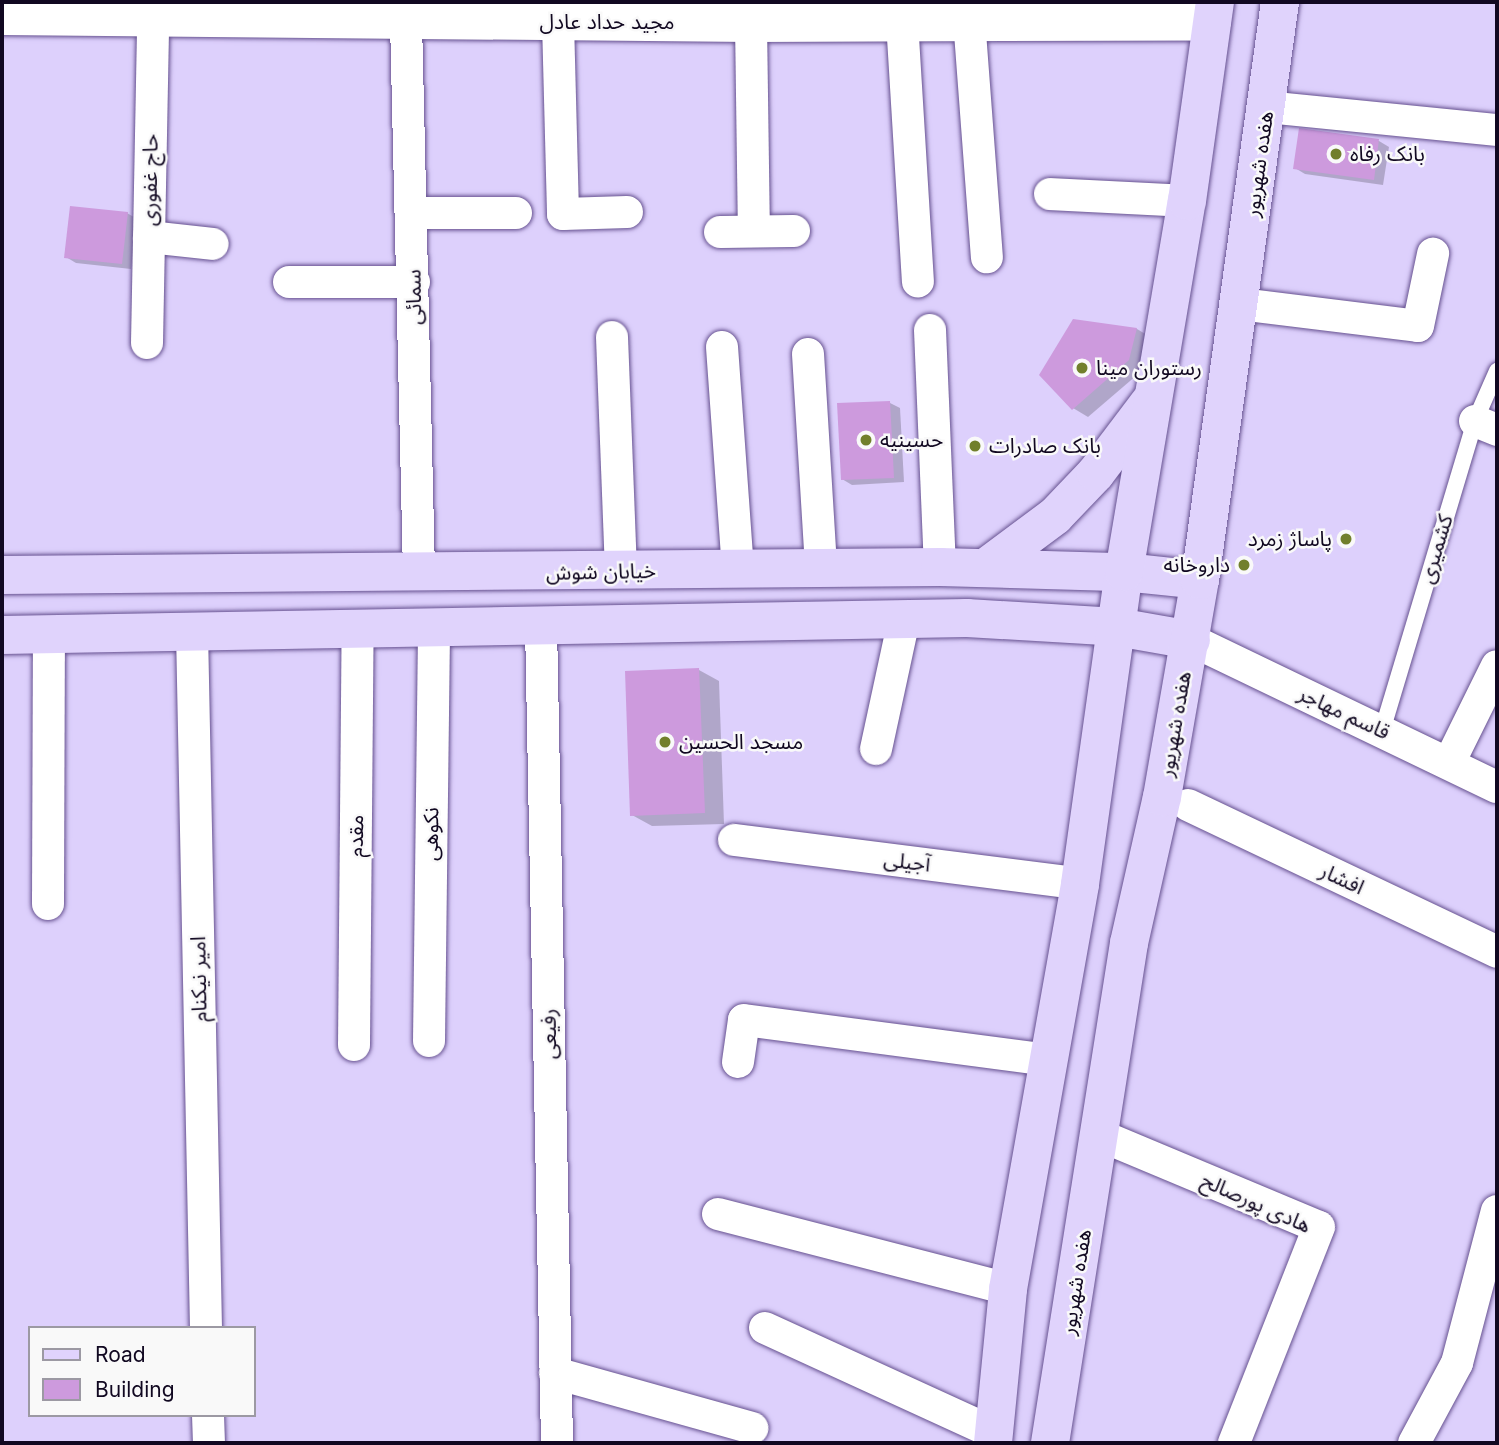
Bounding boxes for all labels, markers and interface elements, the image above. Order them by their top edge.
street label: مجید حداد عادل [539,9,675,35]
street label: هفده شهریور [1239,109,1279,219]
street label: حاج غفوری [137,134,163,226]
place label: بانک رفاه [1350,141,1425,167]
marker: بانک رفاه [1328,146,1344,162]
street label: سمائی [401,269,427,325]
place label: رستوران مینا [1096,355,1202,381]
marker: رستوران مینا [1074,360,1090,376]
place label: حسینیه [880,427,943,453]
marker: حسینیه [858,432,874,448]
place label: بانک صادرات [989,433,1101,459]
marker: بانک صادرات [967,438,983,454]
street label: کشمیری [1414,511,1458,587]
place label: پاساژ زمرد [1248,526,1332,552]
marker: پاساژ زمرد [1338,531,1354,547]
place label: داروخانه [1164,552,1230,578]
marker: داروخانه [1236,557,1252,573]
street label: خیابان شوش [546,558,656,586]
street label: هفده شهریور [1153,669,1197,779]
street label: قاسم مهاجر [1294,681,1394,745]
place label: مسجد الحسین [679,729,803,755]
marker: مسجد الحسین [657,734,673,750]
street label: نکوهی [418,807,444,861]
street label: مقدم [343,814,369,858]
street label: آجیلی [882,847,932,877]
street label: افشار [1316,858,1368,900]
street label: امیر نیکنام [186,936,212,1022]
street label: رفیعی [536,1008,562,1060]
street label: هادی پورصالح [1197,1168,1315,1238]
street label: هفده شهریور [1055,1227,1097,1337]
legend [28,1326,256,1417]
text: Road [95,1342,146,1367]
text: Building [95,1377,175,1402]

